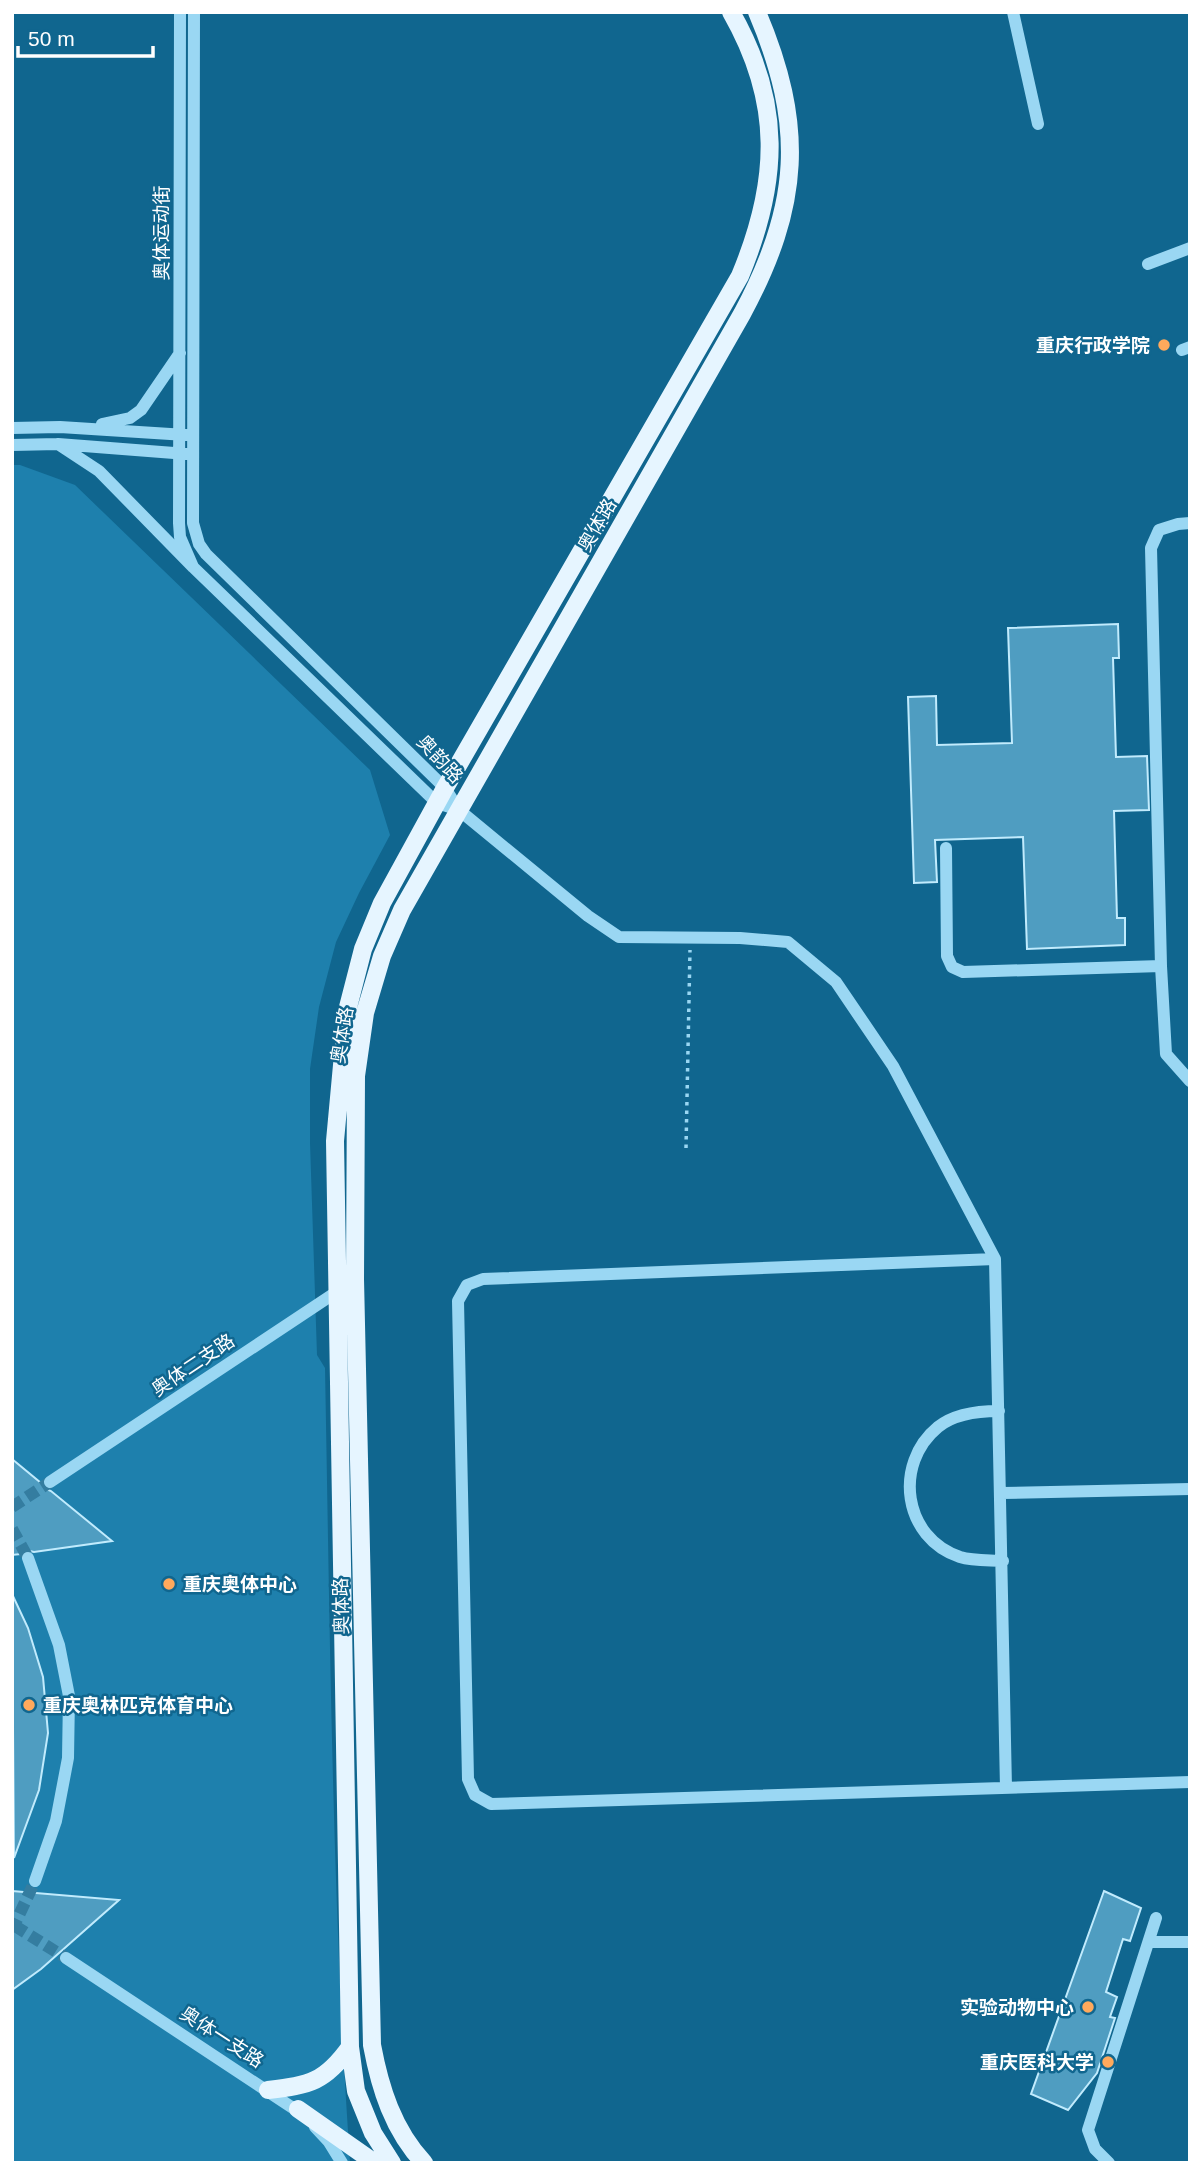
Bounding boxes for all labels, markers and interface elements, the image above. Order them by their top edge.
scale bar [18,14,152,58]
text: 50 m [28,27,75,50]
street label: 奥体运动街 [151,185,172,281]
place label: 重庆行政学院 [1036,335,1150,356]
marker: 重庆行政学院 [1156,337,1172,353]
street label: 奥体路 [574,495,620,555]
street label: 奥韵路 [413,731,467,787]
street label: 奥体路 [327,1005,357,1065]
street label: 奥体二支路 [148,1330,238,1400]
place label: 重庆奥体中心 [183,1574,297,1595]
marker: 重庆奥体中心 [161,1576,177,1592]
street label: 奥体路 [330,1577,352,1635]
place label: 重庆奥林匹克体育中心 [43,1695,233,1716]
marker: 重庆奥林匹克体育中心 [21,1697,37,1713]
place label: 实验动物中心 [960,1997,1074,2018]
marker: 实验动物中心 [1080,1999,1096,2015]
street label: 奥体一支路 [176,2002,268,2072]
place label: 重庆医科大学 [980,2052,1094,2073]
marker: 重庆医科大学 [1100,2054,1116,2070]

